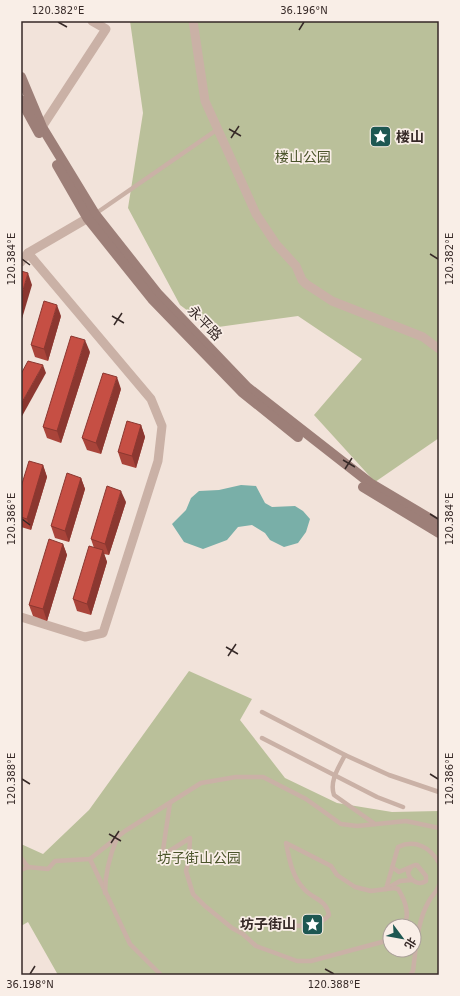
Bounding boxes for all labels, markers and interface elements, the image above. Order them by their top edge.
text: 120.382°E [32,5,84,16]
text: 36.196°N [280,5,328,16]
place icon: 楼山 [367,124,393,150]
place label: 楼山 [396,129,424,145]
park label: 楼山公园 [275,149,331,165]
text: 120.384°E [6,233,17,285]
text: 120.382°E [444,233,455,285]
street label: 永平路 [185,302,225,344]
text: 120.386°E [6,493,17,545]
text: 120.384°E [444,493,455,545]
text: 120.388°E [6,753,17,805]
text: 120.386°E [444,753,455,805]
park label: 坊子街山公园 [157,850,241,866]
place icon: 坊子街山 [299,911,325,937]
place label: 坊子街山 [240,916,296,932]
north arrow [382,918,422,958]
text: 北 [402,935,418,951]
text: 36.198°N [6,979,54,990]
text: 120.388°E [308,979,360,990]

